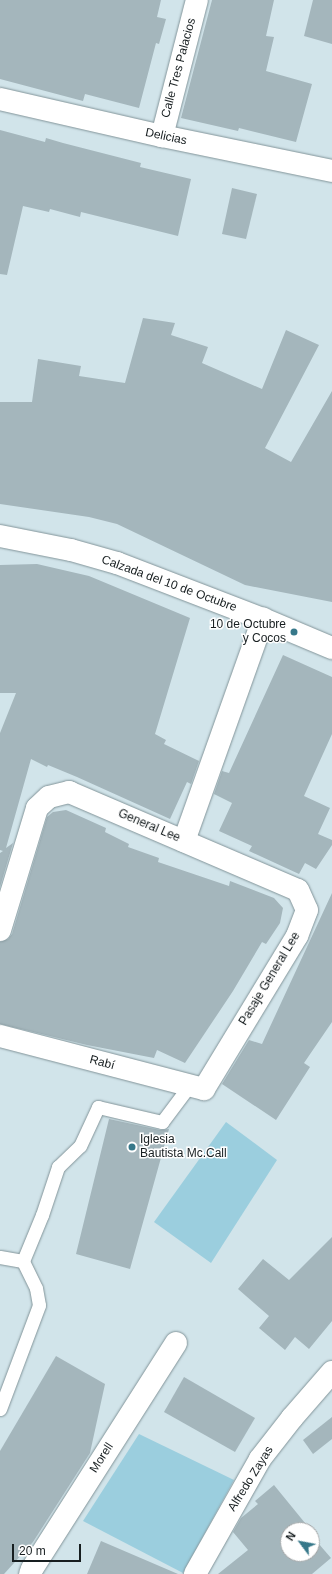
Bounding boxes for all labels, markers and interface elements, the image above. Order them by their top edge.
street label: Calle Tres Palacios [159,16,199,120]
street label: Delicias [144,126,188,148]
street label: Calzada del 10 de Octubre [99,553,239,615]
place label: 10 de Octubre y Cocos [210,618,286,646]
marker: 10 de Octubre y Cocos [289,627,299,637]
street label: General Lee [116,806,182,846]
street label: Pasaje General Lee [237,930,303,1028]
street label: Rabí [88,1053,116,1073]
place label: Iglesia Bautista Mc.Call [140,1133,227,1161]
marker: Iglesia Bautista Mc.Call [127,1142,137,1152]
street label: Morell [87,1440,117,1476]
street label: Alfredo Zayas [225,1444,277,1514]
north arrow [280,1522,320,1562]
text: N [283,1530,298,1543]
scale bar [14,1536,83,1562]
text: 20 m [19,1544,46,1558]

